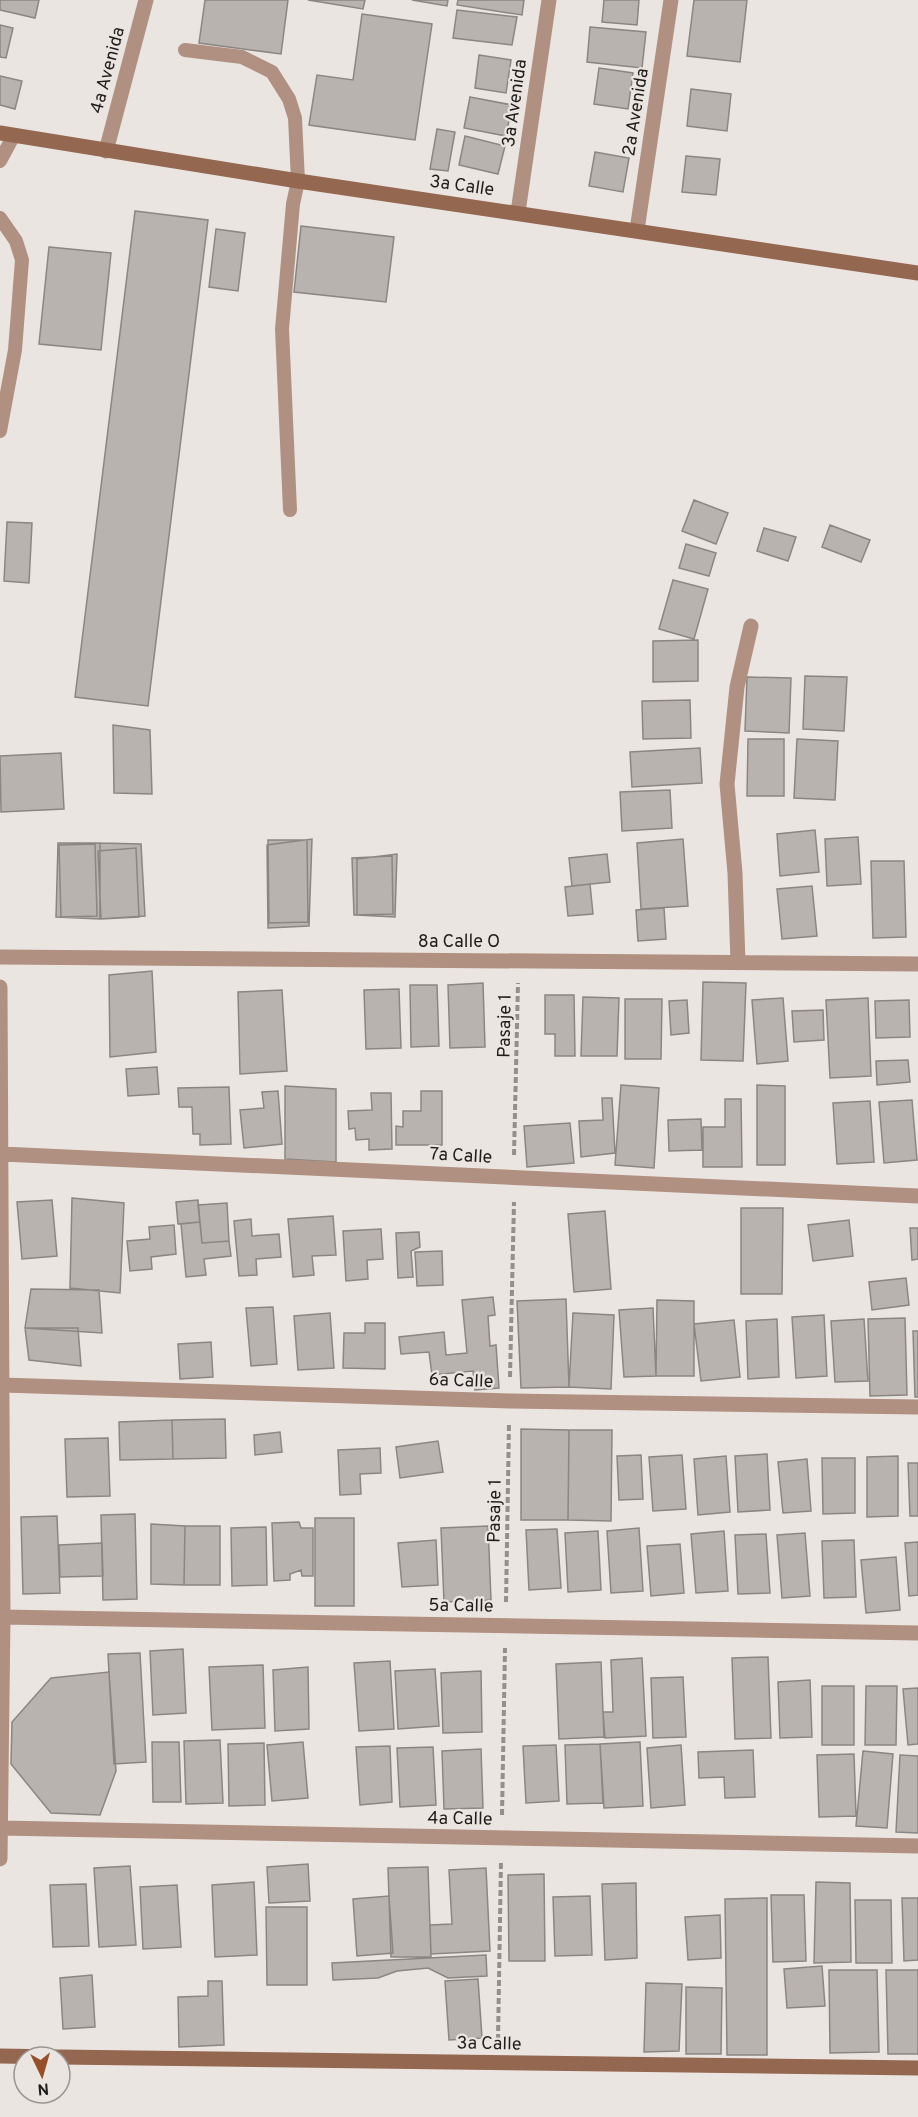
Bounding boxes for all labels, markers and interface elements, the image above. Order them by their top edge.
street label: 4a Avenida [86,25,131,116]
street label: 3a Avenida [498,58,533,149]
street label: 2a Avenida [618,67,655,158]
street label: 3a Calle [428,171,496,202]
street label: 8a Calle O [418,931,500,954]
street label: Pasaje 1 [493,994,518,1058]
street label: 7a Calle [429,1143,493,1170]
street label: 6a Calle [428,1369,494,1394]
street label: Pasaje 1 [483,1479,508,1543]
street label: 5a Calle [428,1594,494,1619]
street label: 4a Calle [427,1807,493,1832]
street label: 3a Calle [456,2032,522,2057]
north arrow [12,2045,72,2105]
text: N [37,2077,50,2098]

